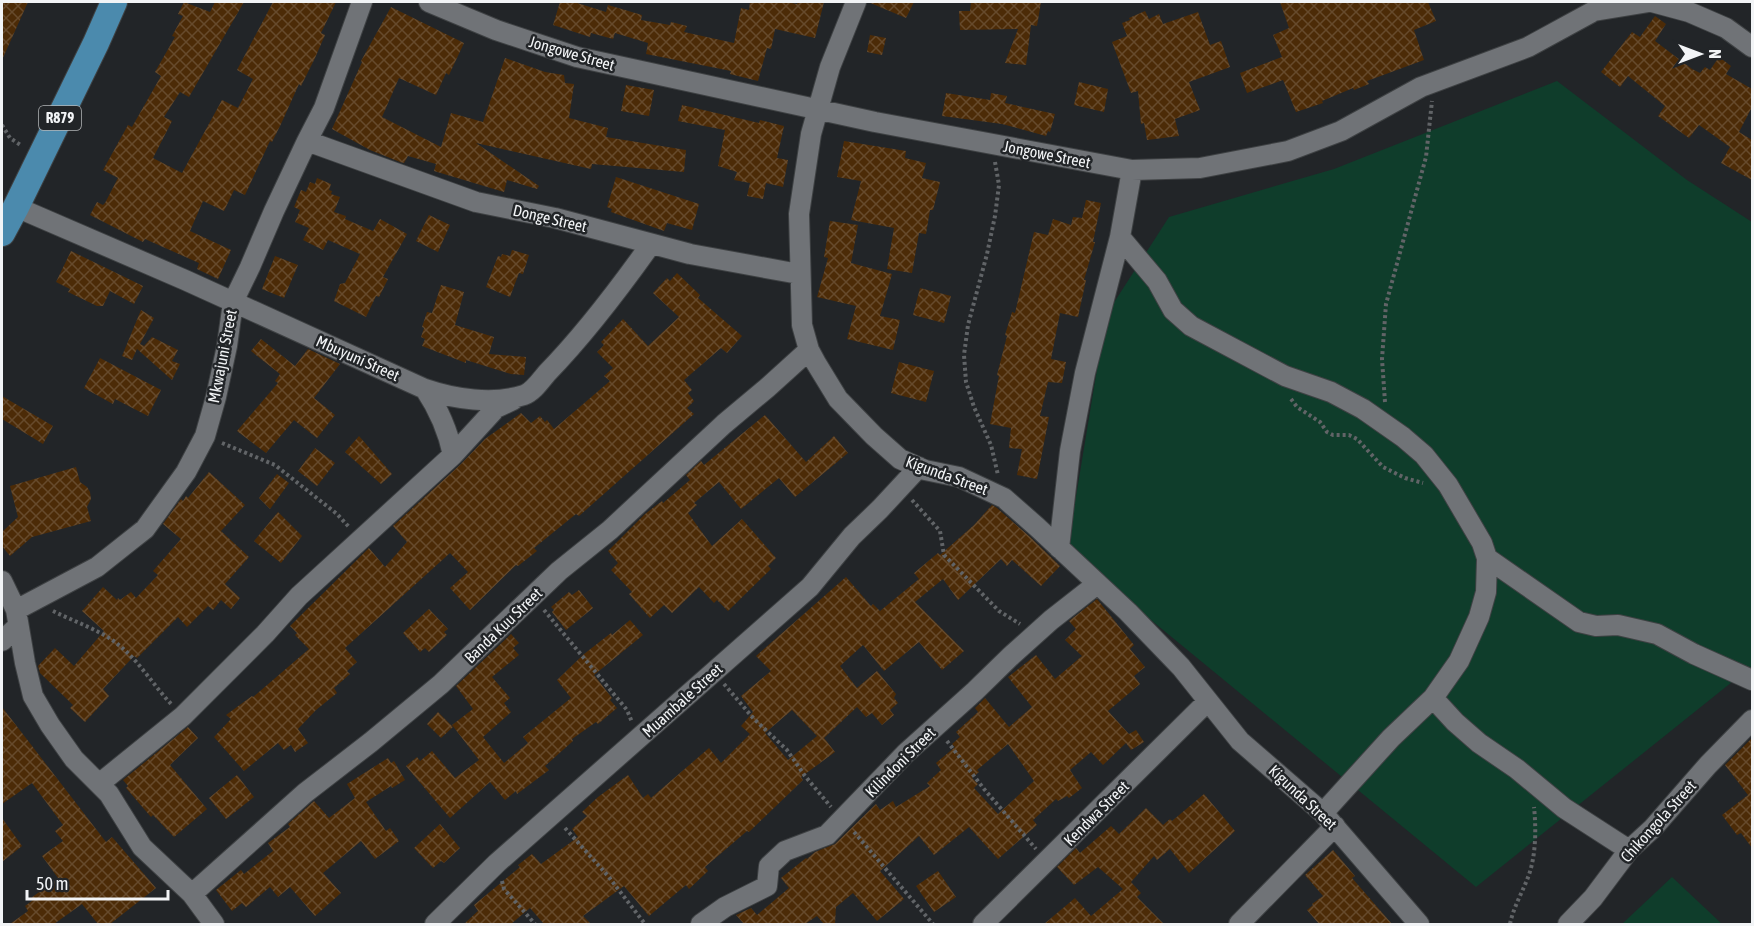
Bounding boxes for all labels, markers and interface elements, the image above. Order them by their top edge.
north arrow [1670,24,1730,84]
street label: Jongowe Street [527,32,617,75]
text: N [1706,49,1724,59]
road number: R879 [39,106,81,130]
street label: Jongowe Street [1002,137,1092,172]
street label: Donge Street [511,201,589,236]
street label: Mkwajuni Street [204,307,241,404]
street label: Mbuyuni Street [313,332,403,385]
street label: Kigunda Street [903,452,991,499]
street label: Banda Kuu Street [461,583,546,666]
street label: Muambale Street [638,659,726,741]
street label: Kilindoni Street [861,723,939,801]
street label: Kigunda Street [1265,761,1341,834]
street label: Chikongola Street [1617,776,1700,866]
street label: Kendwa Street [1060,777,1132,849]
scale bar [27,863,168,901]
text: 50 m [36,873,68,894]

